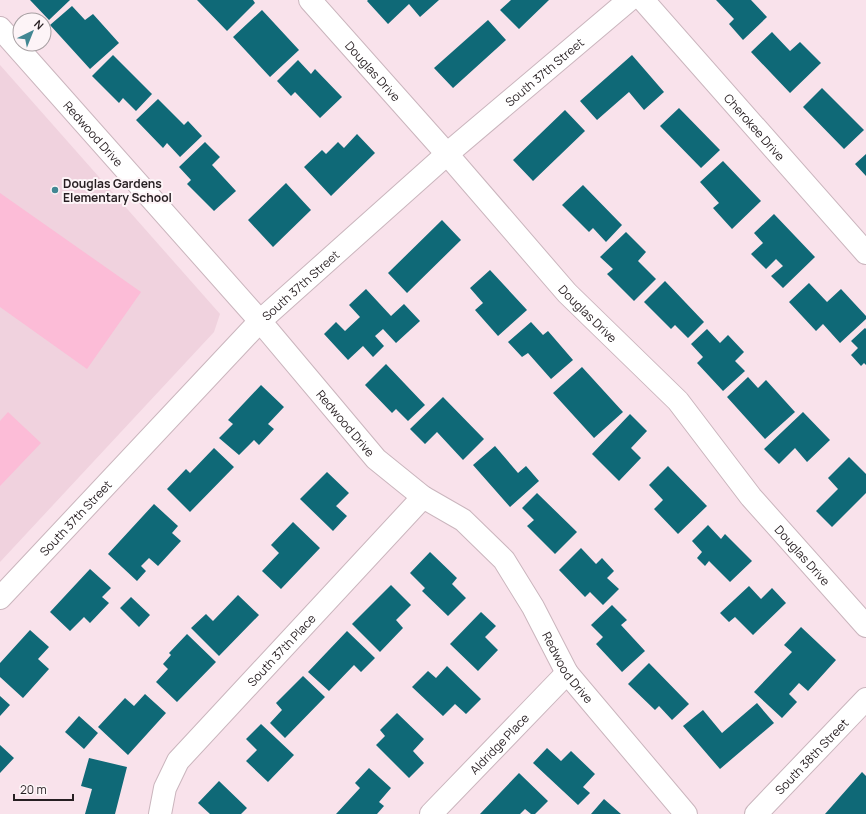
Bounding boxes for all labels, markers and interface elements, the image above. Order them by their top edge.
north arrow [12,12,52,52]
text: N [31,16,47,33]
street label: South 37th Street [501,33,587,110]
street label: Douglas Drive [342,37,405,105]
street label: Cherokee Drive [720,89,789,164]
street label: Redwood Drive [60,97,127,170]
place label: Douglas Gardens Elementary School [63,175,172,206]
marker: Douglas Gardens Elementary School [50,185,60,195]
street label: South 37th Street [258,246,343,324]
street label: Douglas Drive [555,281,621,346]
street label: Redwood Drive [313,386,379,460]
street label: South 37th Street [35,476,115,559]
street label: Douglas Drive [771,521,834,589]
street label: South 37th Place [243,610,319,690]
street label: Redwood Drive [539,629,597,707]
street label: Aldridge Place [466,709,532,778]
street label: South 38th Street [771,714,852,798]
scale bar [14,776,73,802]
text: 20 m [20,781,47,798]

